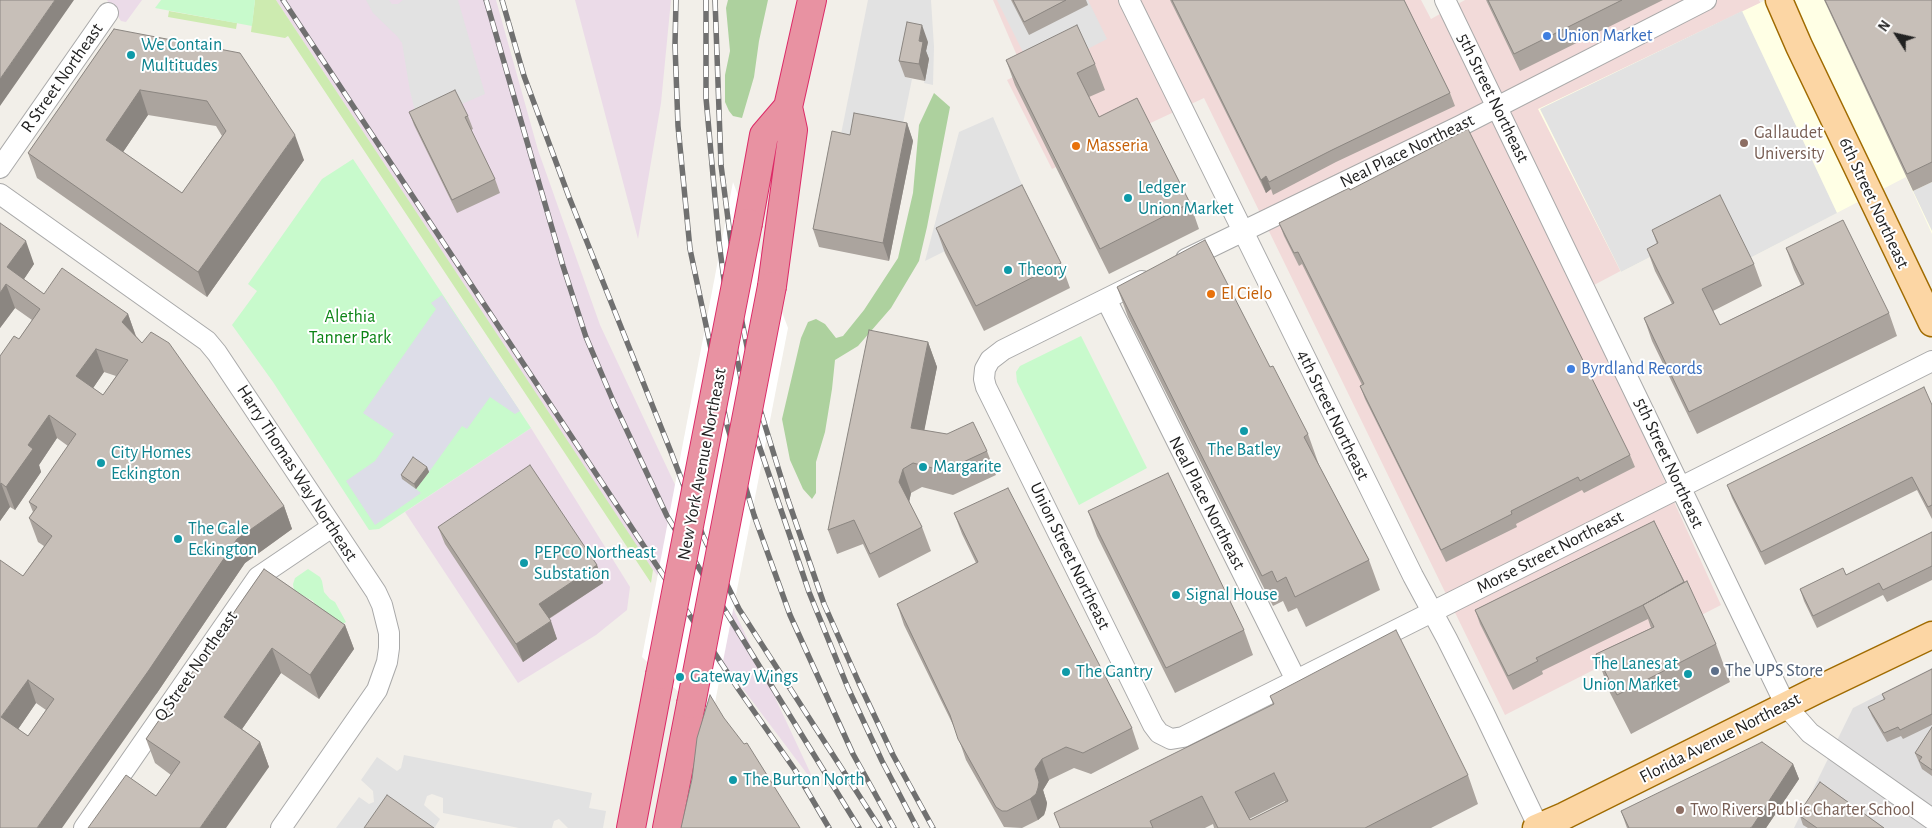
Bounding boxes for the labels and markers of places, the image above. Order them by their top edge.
place label: Union Market [1557,25,1652,47]
marker: Union Market [1541,30,1553,42]
place label: We Contain Multitudes [141,34,222,76]
marker: We Contain Multitudes [125,49,137,61]
place label: Gallaudet University [1754,122,1824,164]
place label: Masseria [1086,135,1148,157]
marker: Gallaudet University [1738,137,1750,149]
marker: Masseria [1070,140,1082,152]
place label: Ledger Union Market [1138,177,1233,220]
marker: Ledger Union Market [1122,192,1134,204]
place label: Theory [1018,259,1067,281]
marker: Theory [1002,264,1014,276]
place label: El Cielo [1221,283,1272,305]
marker: El Cielo [1205,288,1217,300]
place label: Byrdland Records [1581,358,1703,380]
marker: Byrdland Records [1565,363,1577,375]
marker: The Batley [1238,425,1250,437]
place label: The Batley [1207,439,1281,461]
place label: City Homes Eckington [111,442,191,484]
place label: Margarite [933,456,1002,478]
marker: City Homes Eckington [95,457,107,469]
marker: Margarite [917,461,929,473]
place label: The Gale Eckington [188,518,257,560]
marker: The Gale Eckington [172,533,184,545]
place label: PEPCO Northeast Substation [534,542,656,584]
marker: PEPCO Northeast Substation [518,557,530,569]
place label: Signal House [1186,584,1278,606]
marker: Signal House [1170,589,1182,601]
place label: The Lanes at Union Market [1583,653,1678,696]
place label: The UPS Store [1725,660,1823,682]
place label: The Gantry [1076,661,1153,683]
marker: The UPS Store [1709,665,1721,677]
place label: Gateway Wings [690,666,798,688]
marker: The Gantry [1060,666,1072,678]
marker: The Lanes at Union Market [1682,668,1694,680]
marker: Gateway Wings [674,671,686,683]
place label: The Burton North [743,769,865,791]
marker: The Burton North [727,774,739,786]
place label: Two Rivers Public Charter School [1690,799,1915,821]
marker: Two Rivers Public Charter School [1674,804,1686,816]

